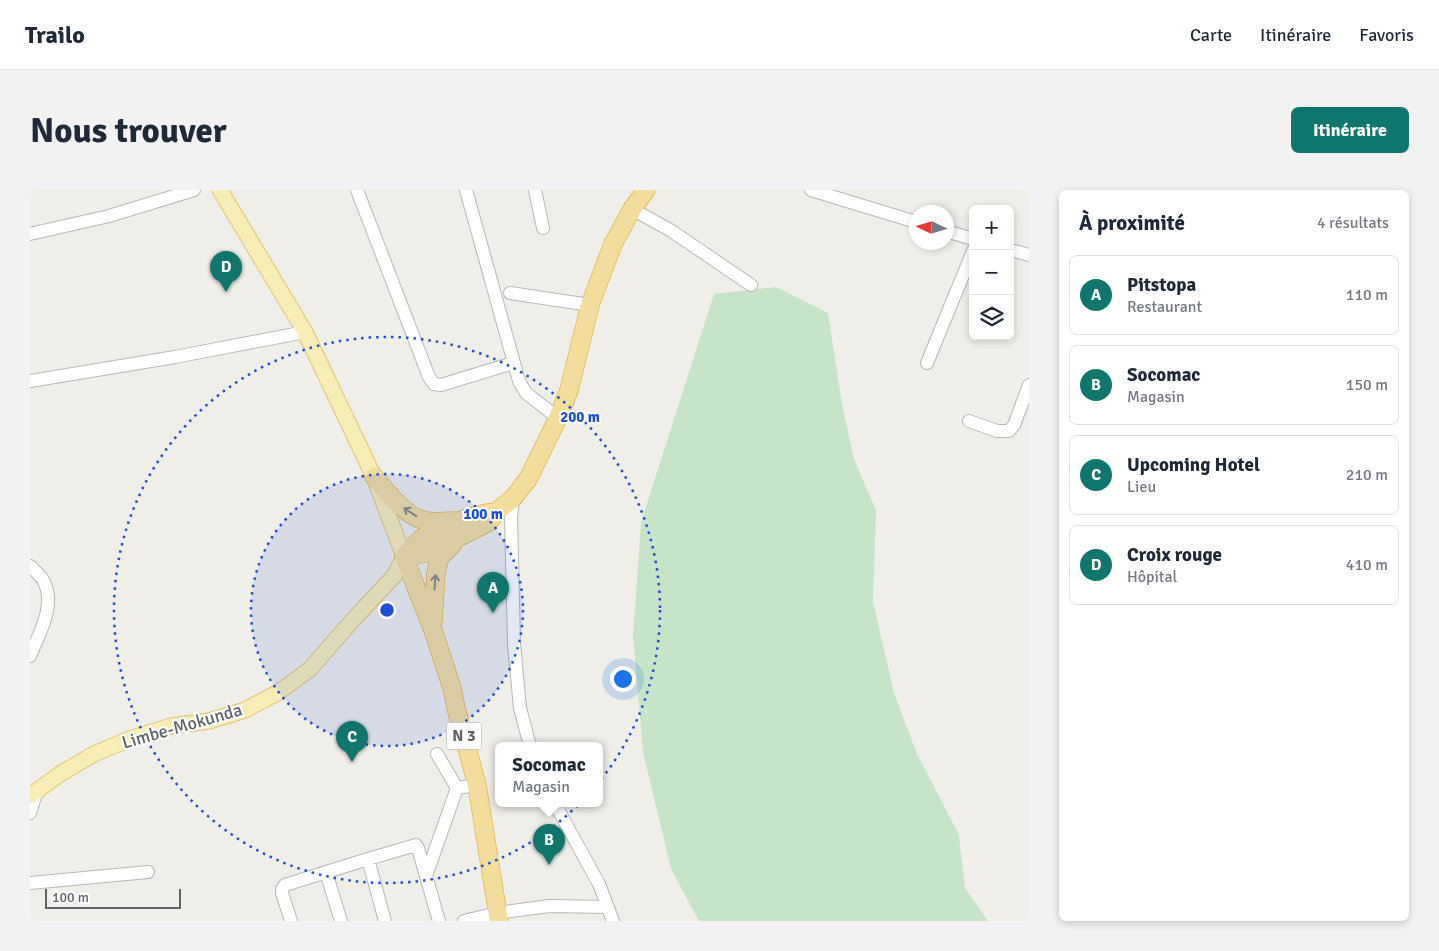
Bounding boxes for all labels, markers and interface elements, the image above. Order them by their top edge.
text: Trailo [25,20,85,50]
text: Carte [1190,24,1232,46]
text: Itinéraire [1260,24,1331,46]
text: Favoris [1359,24,1414,46]
button: Itinéraire [1291,107,1409,153]
text: Nous trouver [30,109,227,152]
north arrow [909,205,954,250]
map controls [969,205,1014,340]
button: + [969,205,1014,250]
text: À proximité [1079,210,1185,236]
text: 4 résultats [1317,213,1389,233]
button: − [969,250,1014,295]
pin: D [210,251,242,292]
text: Pitstopa [1127,273,1196,297]
text: A [1091,285,1101,305]
text: 110 m [1346,285,1388,305]
button: layers [969,295,1014,340]
text: Restaurant [1127,297,1202,317]
text: Socomac [1127,363,1200,387]
text: B [1091,375,1101,395]
text: 150 m [1346,375,1388,395]
text: Magasin [1127,387,1185,407]
text: 200 m [560,408,600,426]
text: Upcoming Hotel [1127,453,1260,477]
text: C [1091,465,1101,485]
text: 210 m [1346,465,1388,485]
text: Lieu [1127,477,1156,497]
text: 100 m [463,505,503,523]
one-way arrow [403,507,417,517]
text: Croix rouge [1127,543,1222,567]
text: D [1091,555,1101,575]
text: 410 m [1346,555,1388,575]
text: Hôpital [1127,567,1177,587]
pin: A [477,572,509,613]
one-way arrow [431,574,440,590]
centre of rings [378,601,396,619]
your location [610,666,636,692]
street label: Limbe-Mokunda [119,698,245,754]
pin: C [336,721,368,762]
road number: N 3 [446,722,482,750]
popup [495,742,603,807]
text: Socomac [512,753,586,777]
text: Magasin [512,777,570,797]
pin: B [533,824,565,865]
scale bar [45,886,181,909]
text: 100 m [52,889,89,906]

